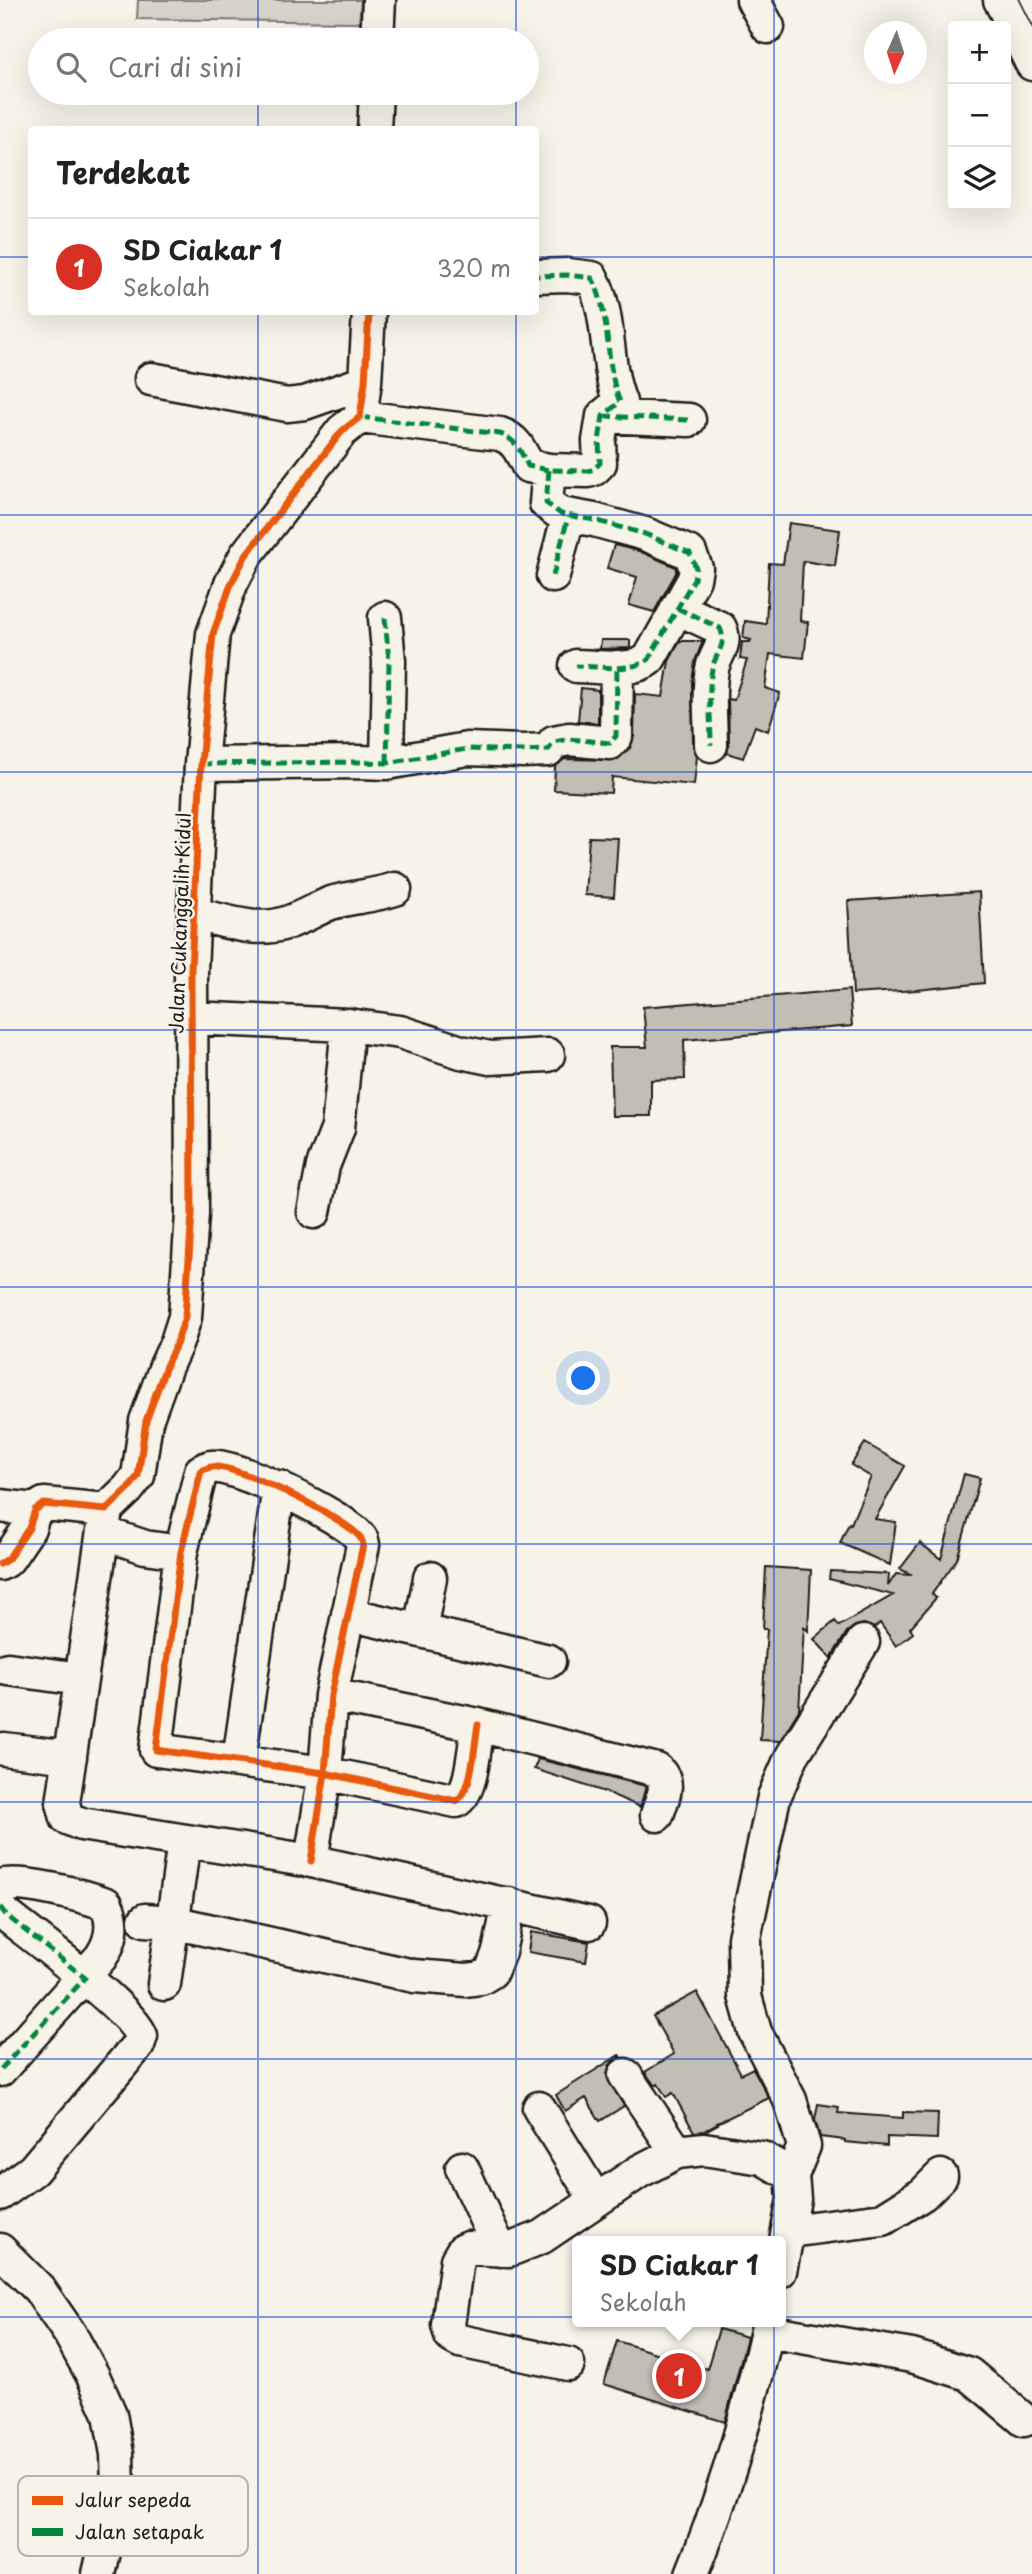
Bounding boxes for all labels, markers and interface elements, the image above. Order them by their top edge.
north arrow [864,21,927,84]
map controls [948,21,1011,210]
button: + [948,21,1011,84]
search box [28,28,539,105]
text: Cari di sini [108,47,242,86]
icon: search [52,48,90,86]
button: − [948,84,1011,147]
button: layers [948,147,1011,210]
text: Terdekat [56,149,191,194]
text: SD Ciakar 1 [123,230,282,269]
text: 1 [74,250,85,285]
text: 320 m [437,250,511,285]
text: Sekolah [123,269,210,304]
street label: Jalan Cukanggalih Kidul [161,812,197,1034]
your location [566,1361,600,1395]
popup [572,2236,786,2327]
text: SD Ciakar 1 [600,2245,759,2284]
text: Sekolah [600,2284,687,2319]
pin: 1 [656,2350,702,2402]
legend [18,2476,248,2556]
text: Jalur sepeda [75,2485,191,2513]
text: Jalan setapak [75,2517,205,2545]

